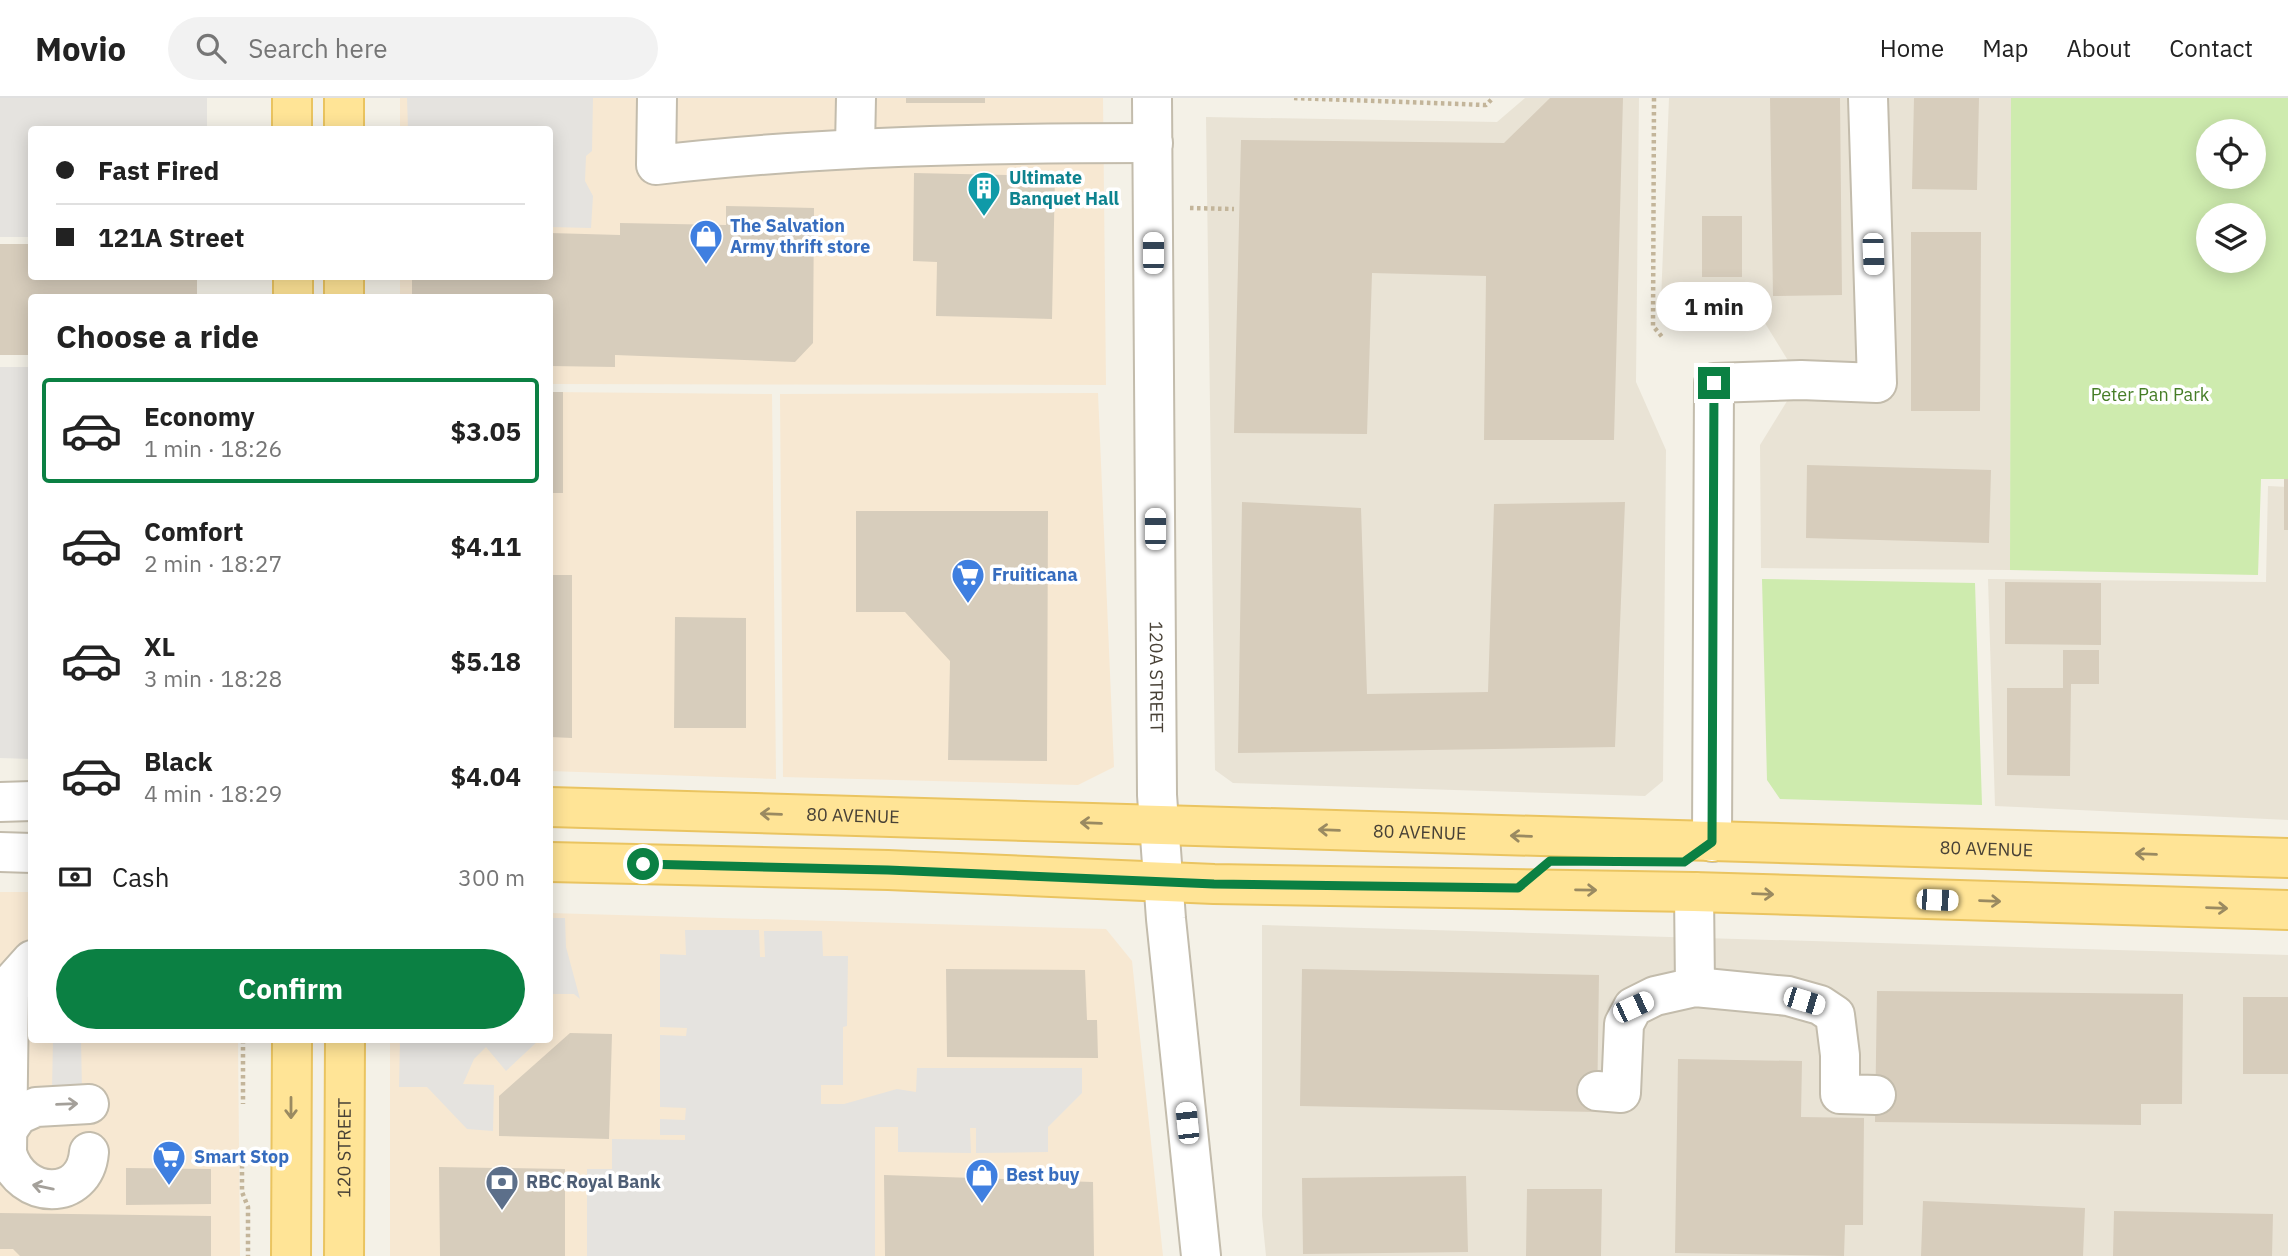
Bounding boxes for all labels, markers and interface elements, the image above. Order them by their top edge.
search box [168,17,658,80]
text: Movio [35,27,126,70]
icon: search [192,29,230,67]
text: Search here [248,31,388,65]
text: Home [1880,32,1944,64]
text: Map [1982,32,2028,64]
text: About [2066,32,2131,64]
text: Contact [2169,32,2253,64]
map controls [2196,119,2266,273]
button: locate [2196,119,2266,189]
text: Fast Fired [98,153,219,187]
place label: Ultimate Banquet Hall [1009,166,1119,210]
building icon: Ultimate Banquet Hall [965,169,1003,218]
button: layers [2196,203,2266,273]
place label: The Salvation Army thrift store [730,214,870,258]
shop icon: The Salvation Army thrift store [687,217,725,266]
text: 121A Street [98,220,244,254]
car [1143,232,1164,274]
car [1862,233,1885,275]
callout: 1 min [1656,282,1772,330]
text: 1 min [1684,291,1744,321]
text: Choose a ride [56,315,259,357]
route end [1698,367,1730,399]
park label: Peter Pan Park [2091,383,2210,406]
icon: car [60,399,123,462]
text: Economy [144,399,255,433]
text: $3.05 [451,414,521,448]
text: 1 min · 18:26 [144,433,282,463]
car [1145,508,1166,550]
icon: car [60,514,123,577]
text: Comfort [144,514,243,548]
text: $4.11 [451,529,521,563]
text: 2 min · 18:27 [144,548,282,578]
supermarket icon: Fruiticana [949,556,987,605]
place label: Fruiticana [992,563,1078,586]
street label: 120A STREET [1145,621,1169,733]
icon: car [60,629,123,692]
text: XL [144,629,175,663]
text: $5.18 [451,644,521,678]
text: 3 min · 18:28 [144,663,282,693]
icon: car [60,744,123,807]
text: Black [144,744,212,778]
text: $4.04 [451,759,521,793]
text: 4 min · 18:29 [144,778,282,808]
street label: 80 AVENUE [806,803,900,828]
one-way arrow [759,807,782,820]
one-way arrow [1080,816,1103,829]
street label: 80 AVENUE [1373,819,1467,845]
one-way arrow [1317,824,1340,837]
one-way arrow [1510,830,1533,843]
street label: 80 AVENUE [1939,836,2034,862]
route start [627,848,659,880]
one-way arrow [2135,848,2158,861]
icon: cash [56,858,94,896]
text: Cash [112,860,169,894]
text: 300 m [458,862,525,892]
one-way arrow [1574,883,1597,897]
one-way arrow [1751,888,1774,901]
car [1916,889,1959,911]
one-way arrow [1978,895,2001,908]
one-way arrow [2206,901,2229,915]
button: Confirm [56,949,525,1029]
car [1781,985,1828,1017]
car [1610,989,1657,1025]
one-way arrow [284,1096,298,1119]
one-way arrow [55,1098,78,1111]
street label: 120 STREET [332,1098,356,1198]
car [1175,1101,1200,1145]
supermarket icon: Smart Stop [150,1138,188,1187]
place label: Smart Stop [194,1145,289,1168]
shop icon: Best buy [963,1156,1001,1205]
bank icon: RBC Royal Bank [483,1163,521,1212]
place label: Best buy [1006,1163,1080,1186]
place label: RBC Royal Bank [526,1170,661,1193]
one-way arrow [32,1180,54,1193]

